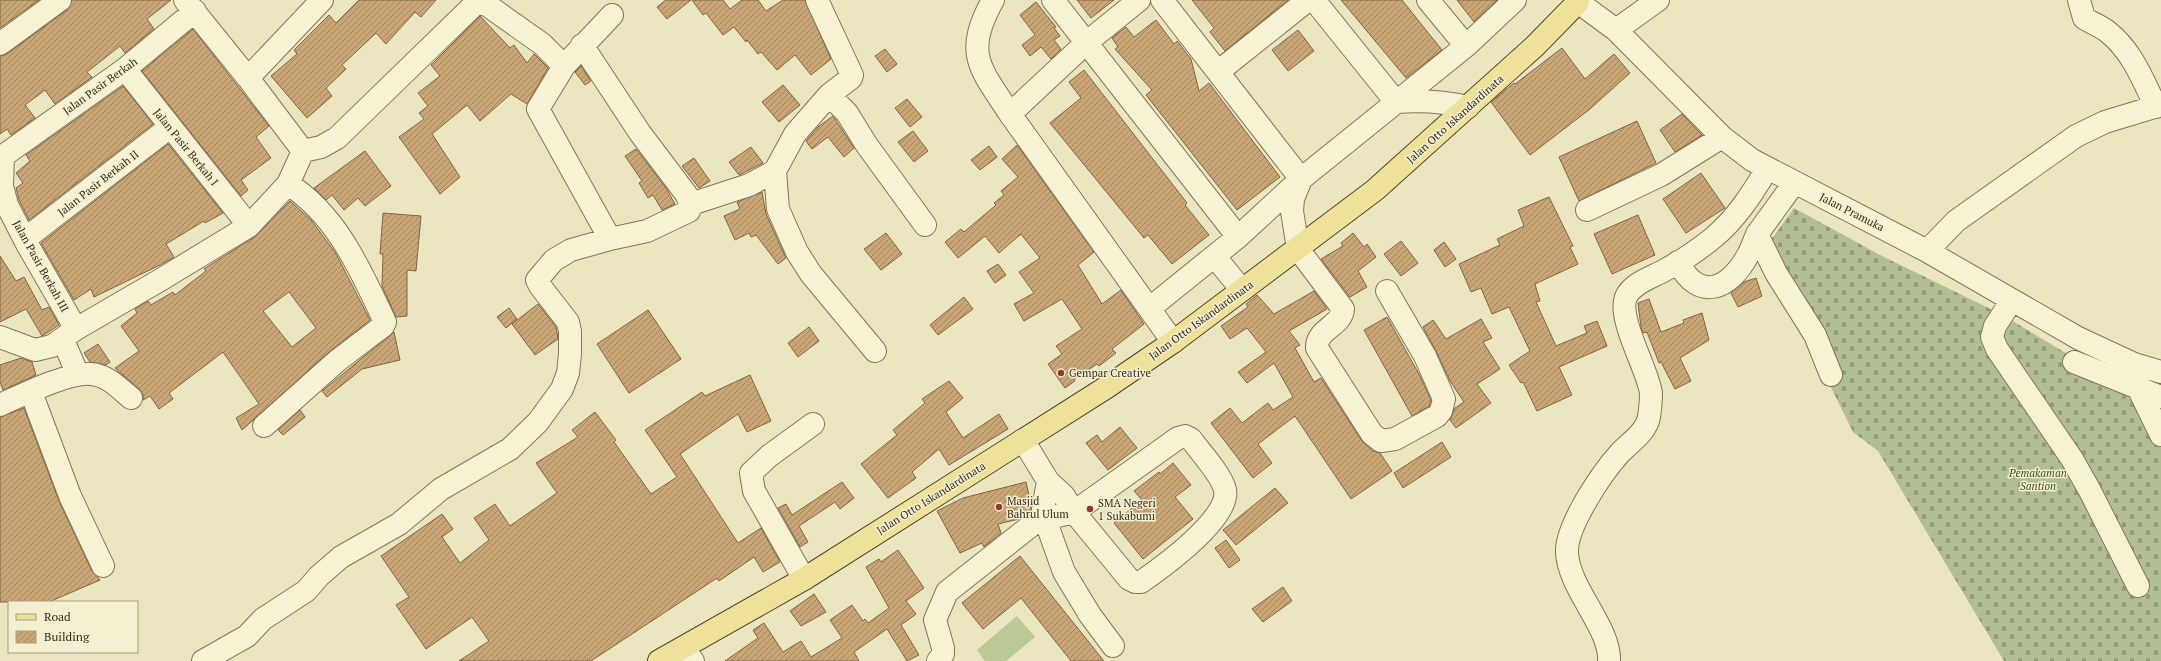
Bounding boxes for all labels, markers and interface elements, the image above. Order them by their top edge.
street label: Jalan Pasir Berkah [60,54,140,118]
street label: Jalan Otto Iskandardinata [1404,71,1507,166]
street label: Jalan Pasir Berkah I [151,106,221,188]
street label: Jalan Pasir Berkah II [55,147,141,219]
street label: Jalan Pramuka [1817,190,1887,234]
street label: Jalan Pasir Berkah III [10,218,72,315]
street label: Jalan Otto Iskandardinata [1146,277,1256,363]
place label: Gempar Creative [1069,366,1151,380]
marker: Gempar Creative [1056,368,1066,378]
street label: Jalan Otto Iskandardinata [874,458,988,537]
park label: Pemakaman Santion [2008,466,2067,493]
place label: Masjid Bahrul Ulum [1007,494,1069,521]
place label: SMA Negeri 1 Sukabumi [1098,496,1156,523]
marker: Masjid Bahrul Ulum [994,502,1004,512]
marker: SMA Negeri 1 Sukabumi [1085,504,1095,514]
legend [8,601,138,653]
text: Road [44,609,71,624]
text: Building [44,629,90,644]

